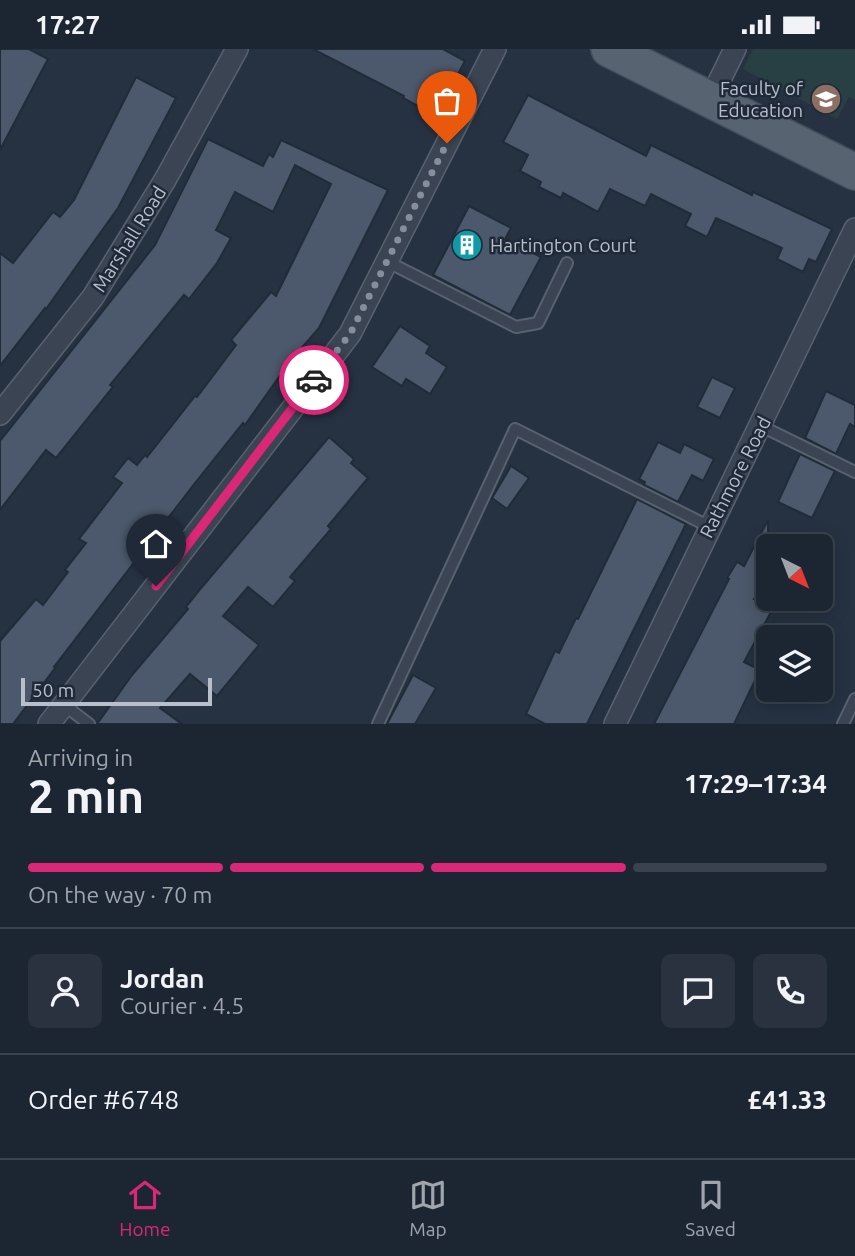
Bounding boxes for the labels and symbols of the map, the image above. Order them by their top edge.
pin [417,71,477,143]
place label: Faculty of Education [718,77,804,121]
school or university icon: Faculty of Education [809,82,843,116]
street label: Marshall Road [88,182,170,296]
building icon: Hartington Court [450,228,484,262]
place label: Hartington Court [490,234,637,256]
courier [279,345,349,415]
street label: Rathmore Road [695,413,775,541]
pin [126,514,186,586]
north arrow [756,534,833,611]
scale bar [21,675,212,707]

